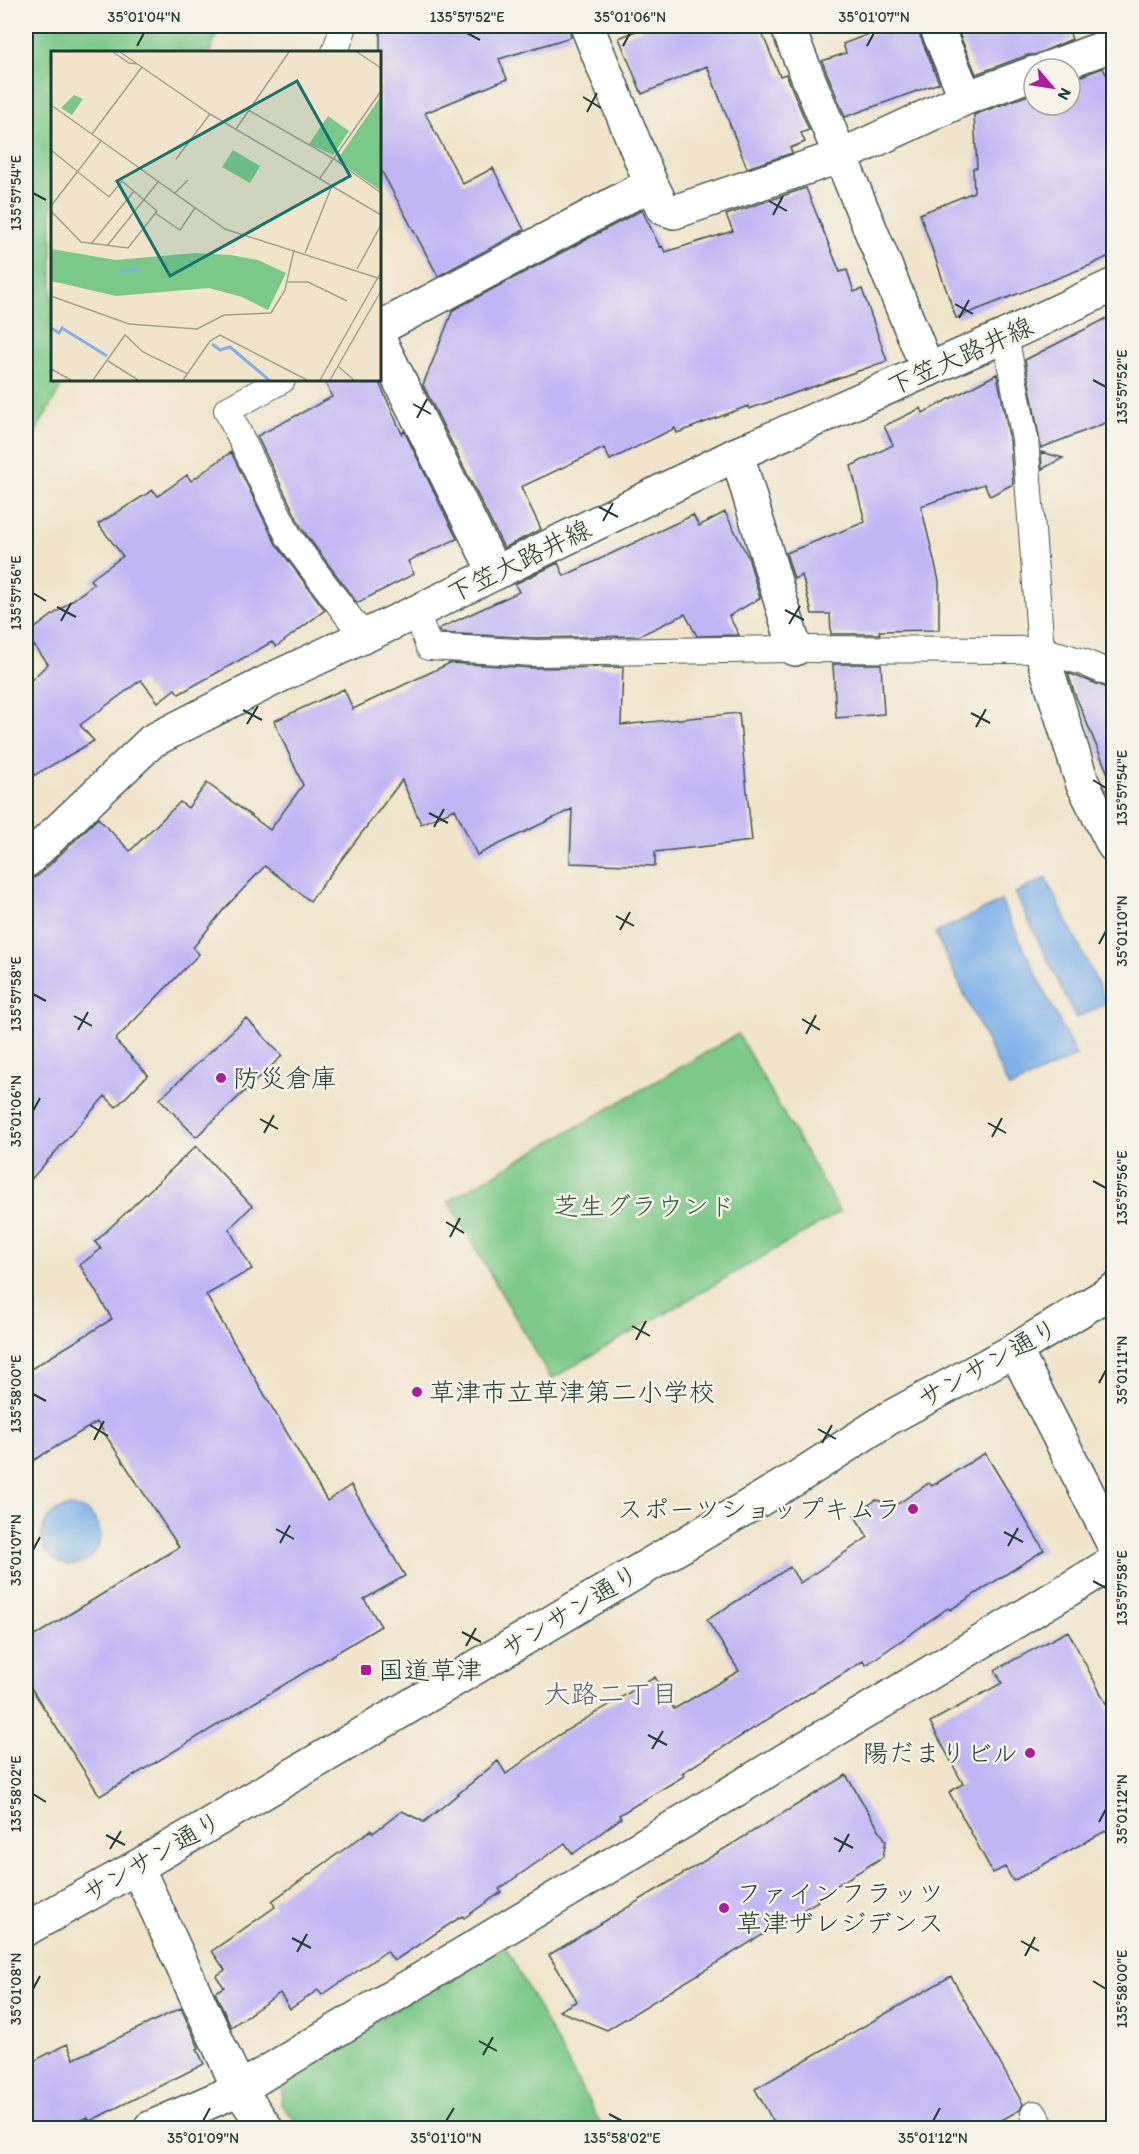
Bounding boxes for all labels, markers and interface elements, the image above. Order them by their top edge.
text: 35°01'04"N [107,8,181,26]
text: 135°57'52"E [429,8,505,26]
text: 35°01'06"N [594,8,666,26]
text: 35°01'07"N [838,8,910,26]
inset map [51,51,381,381]
north arrow [1022,57,1082,117]
text: N [1054,85,1076,103]
text: 135°57'54"E [7,155,25,231]
street label: 下笠大路井線 [882,310,1038,402]
text: 135°57'52"E [1113,349,1131,425]
street label: 下笠大路井線 [442,512,596,610]
text: 135°57'56"E [7,555,25,631]
text: 135°57'54"E [1113,750,1131,826]
text: 35°01'10"N [1113,895,1131,967]
text: 135°57'58"E [7,956,25,1032]
place label: 防災倉庫 [233,1062,337,1094]
marker: 防災倉庫 [214,1071,228,1085]
text: 35°01'06"N [7,1075,25,1147]
text: 135°57'56"E [1113,1150,1131,1226]
park label: 芝生グラウンド [553,1190,735,1222]
street label: サンサン通り [912,1311,1064,1415]
text: 35°01'11"N [1113,1336,1131,1405]
text: 135°58'00"E [7,1355,25,1433]
place label: 草津市立草津第二小学校 [429,1376,715,1408]
marker: 草津市立草津第二小学校 [410,1385,424,1399]
place label: スポーツショップキムラ [617,1493,901,1525]
marker: スポーツショップキムラ [906,1502,920,1516]
text: 35°01'07"N [7,1514,25,1586]
text: 135°57'58"E [1113,1550,1131,1626]
street label: サンサン通り [495,1557,645,1665]
place label: 国道草津 [378,1654,482,1686]
marker: 国道草津 [359,1663,373,1677]
district label: 大路二丁目 [544,1677,679,1710]
place label: 陽だまりビル [863,1737,1018,1769]
marker: 陽だまりビル [1023,1746,1037,1760]
text: 135°58'02"E [7,1755,25,1833]
text: 35°01'12"N [1113,1774,1131,1844]
street label: サンサン通り [76,1804,228,1910]
place label: ファインフラッツ 草津ザレジデンス [736,1877,944,1939]
marker: ファインフラッツ 草津ザレジデンス [717,1901,731,1915]
text: 135°58'00"E [1113,1950,1131,2028]
text: 35°01'08"N [7,1953,25,2025]
text: 35°01'09"N [167,2129,239,2147]
text: 35°01'10"N [410,2129,482,2147]
text: 135°58'02"E [583,2129,661,2147]
text: 35°01'12"N [898,2129,968,2147]

